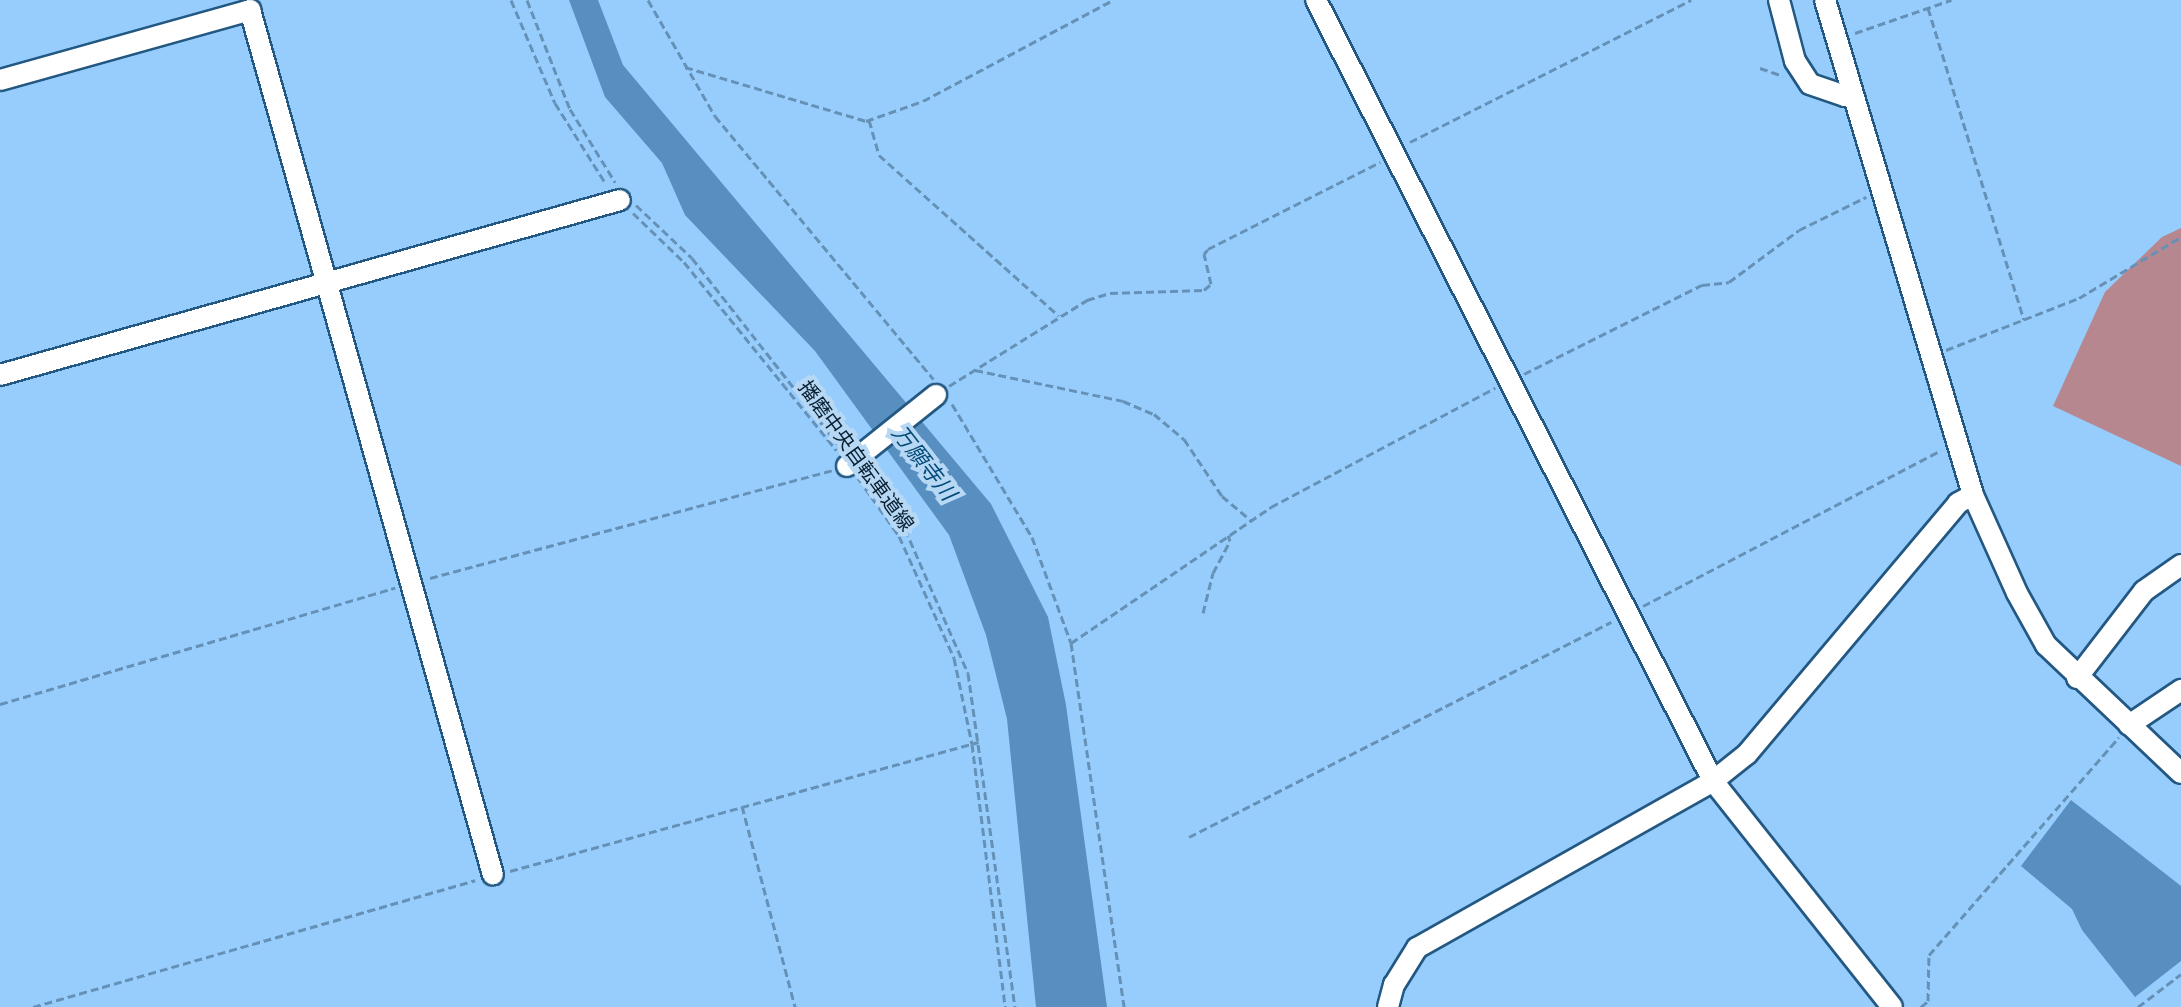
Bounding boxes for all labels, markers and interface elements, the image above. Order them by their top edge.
street label: 播磨中央自転車道線 [793,376,919,536]
water label: 万願寺川 [887,420,961,506]

